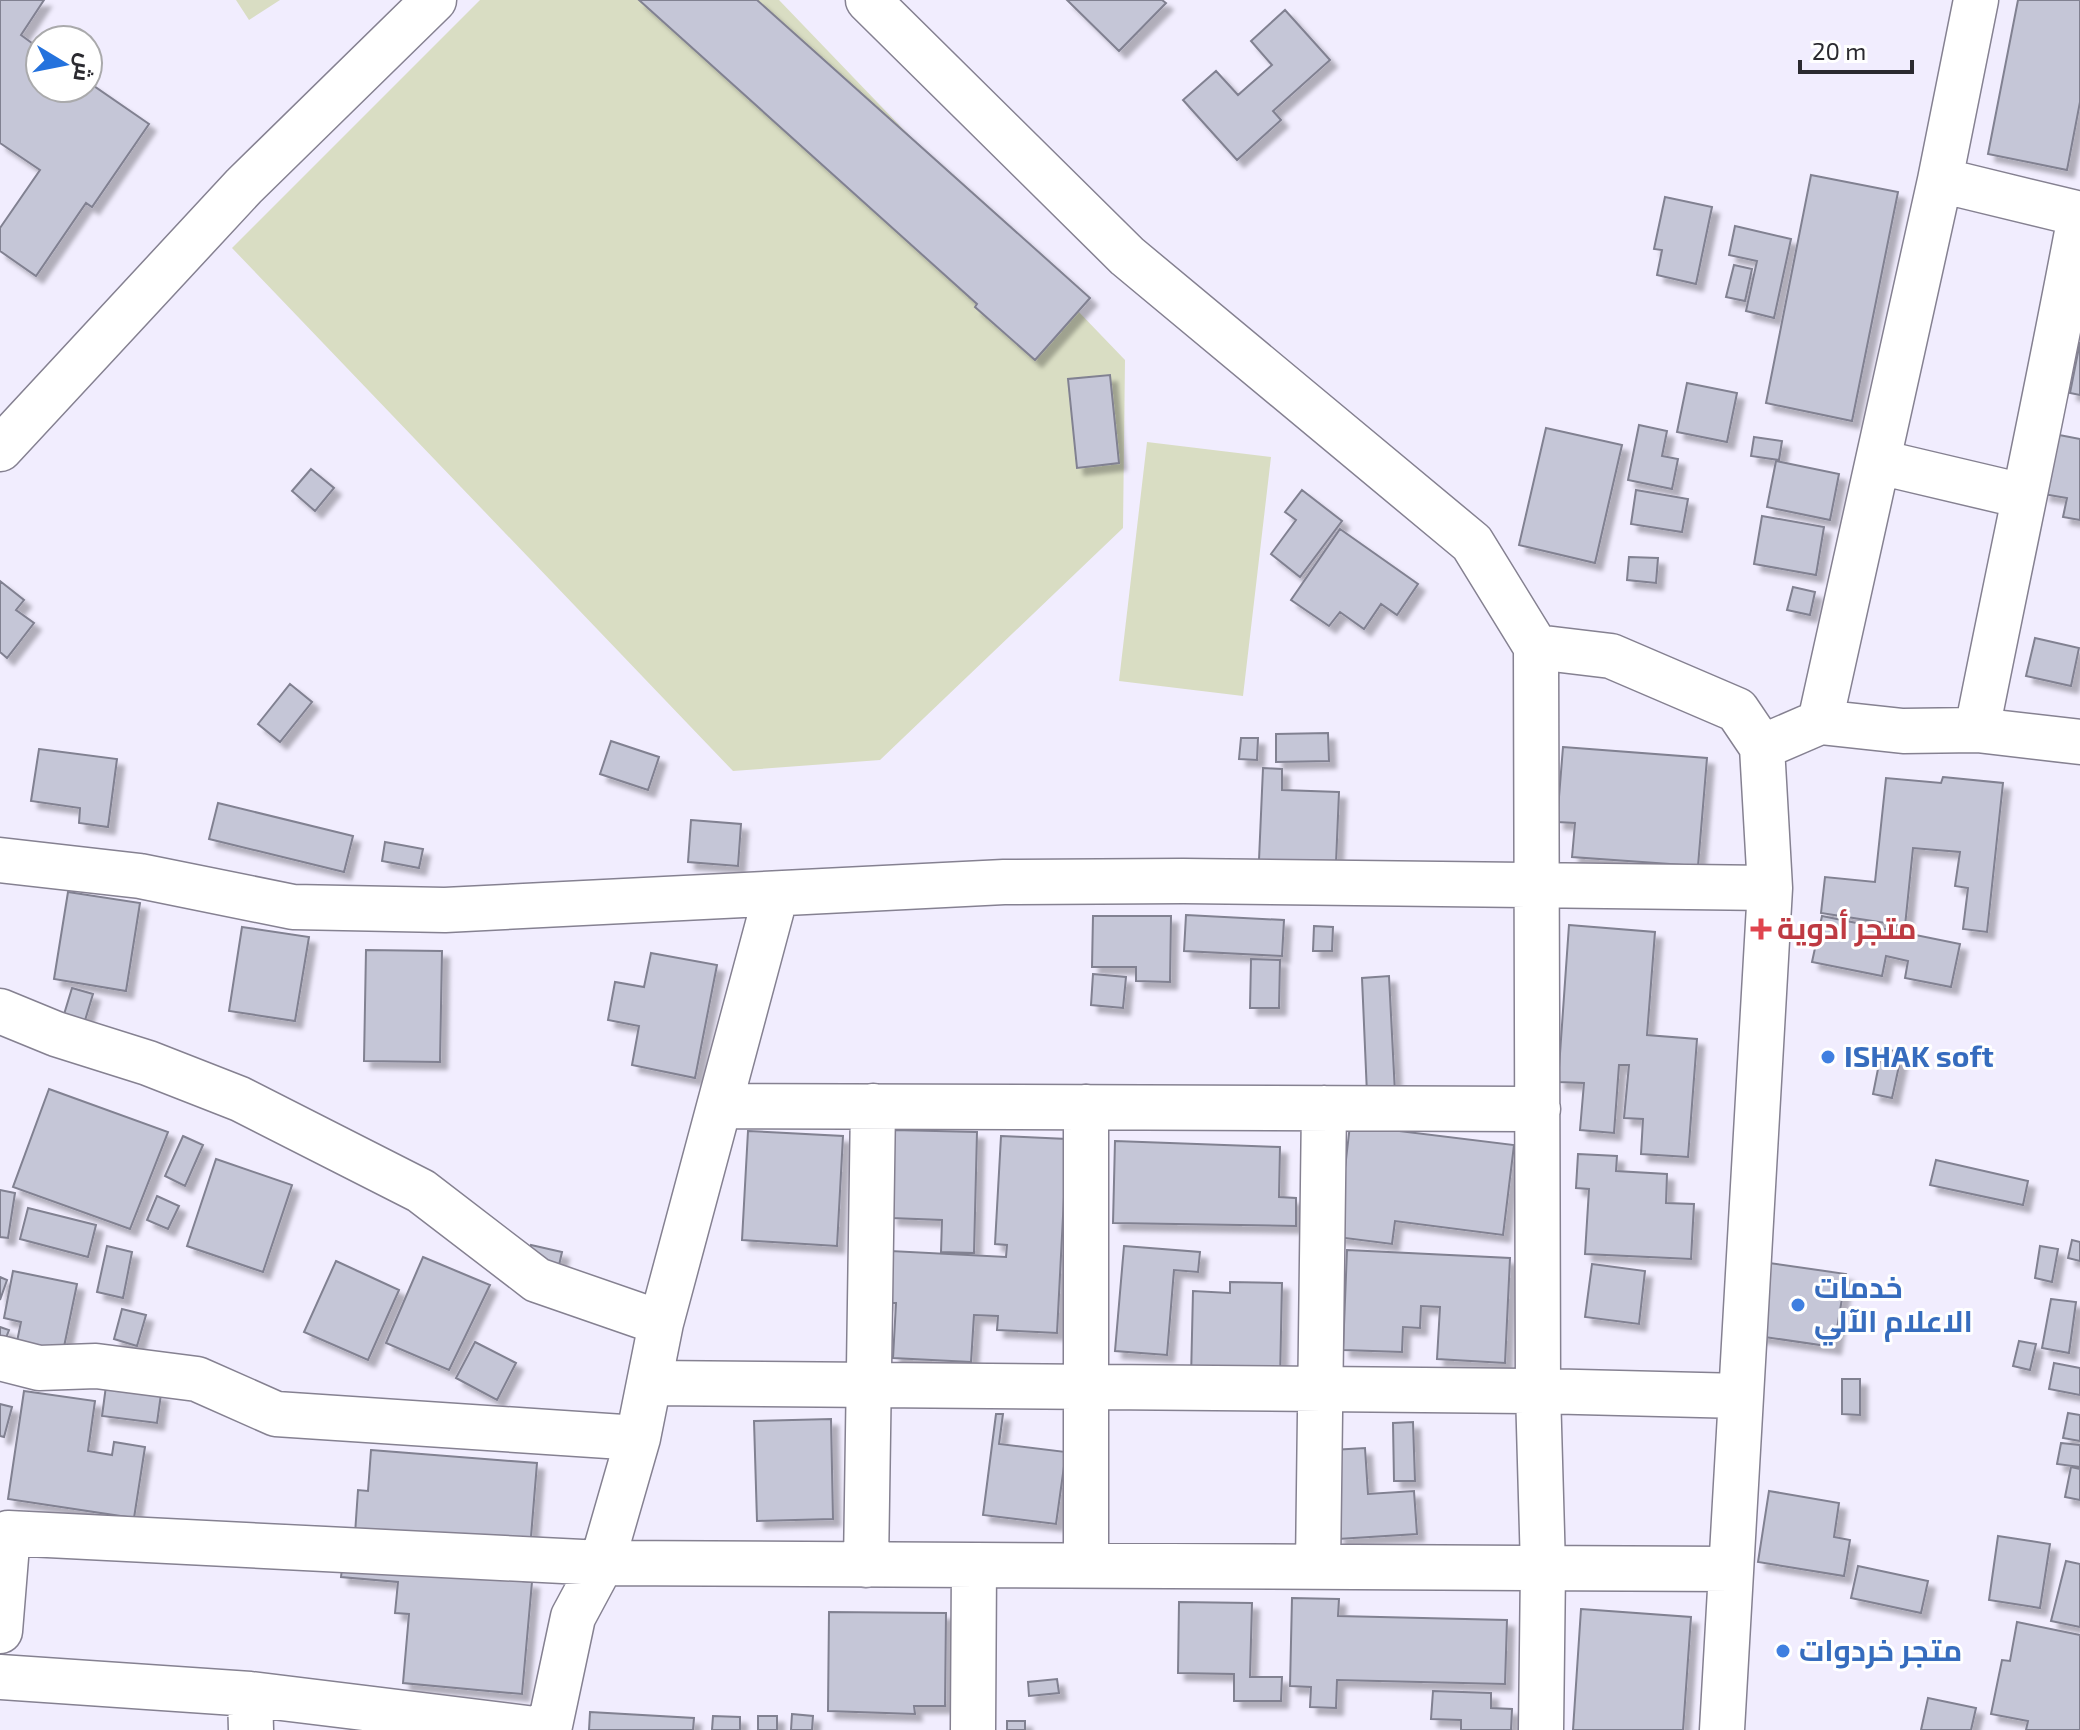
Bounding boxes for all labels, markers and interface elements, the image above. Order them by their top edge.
north arrow [24,24,104,104]
scale bar [1800,24,1912,74]
text: 20 m [1812,36,1866,65]
text: ش [67,51,100,84]
place label: متجر أدوية [1777,909,1917,947]
marker: متجر أدوية [1752,920,1770,938]
place label: ISHAK soft [1844,1037,1994,1073]
marker: ISHAK soft [1819,1048,1837,1066]
place label: خدمات الاعلام الآلي [1814,1268,1973,1346]
marker: خدمات الاعلام الآلي [1789,1296,1807,1314]
place label: متجر خردوات [1799,1631,1962,1669]
marker: متجر خردوات [1774,1642,1792,1660]

